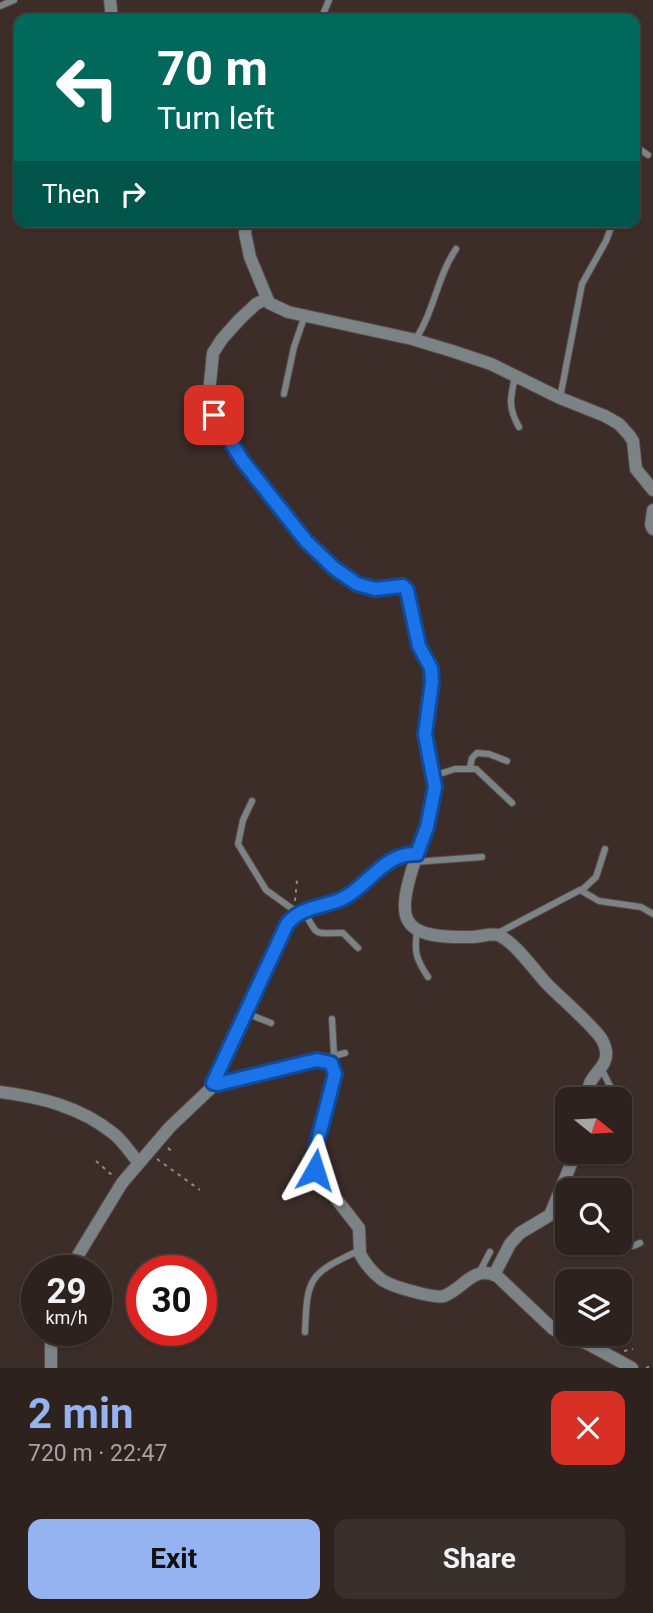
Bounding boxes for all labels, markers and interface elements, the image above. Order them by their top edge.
text: 70 m [157,40,268,97]
icon: left [42,42,133,133]
text: Turn left [157,99,275,137]
icon: right [114,175,152,213]
text: Then [42,179,100,209]
pin [184,385,244,445]
icon: arrive [195,396,233,434]
north arrow [555,1087,632,1164]
map controls [555,1087,632,1346]
position arrow [278,1133,352,1207]
button: search [555,1178,632,1255]
speed limit sign: 30 [126,1255,217,1346]
button: layers [555,1269,632,1346]
text: 29 [46,1271,87,1312]
text: km/h [45,1307,88,1328]
text: 2 min [28,1389,134,1438]
button: close [551,1391,625,1465]
text: 720 m · 22:47 [28,1440,167,1467]
button: Exit [28,1519,320,1599]
button: Share [334,1519,625,1599]

